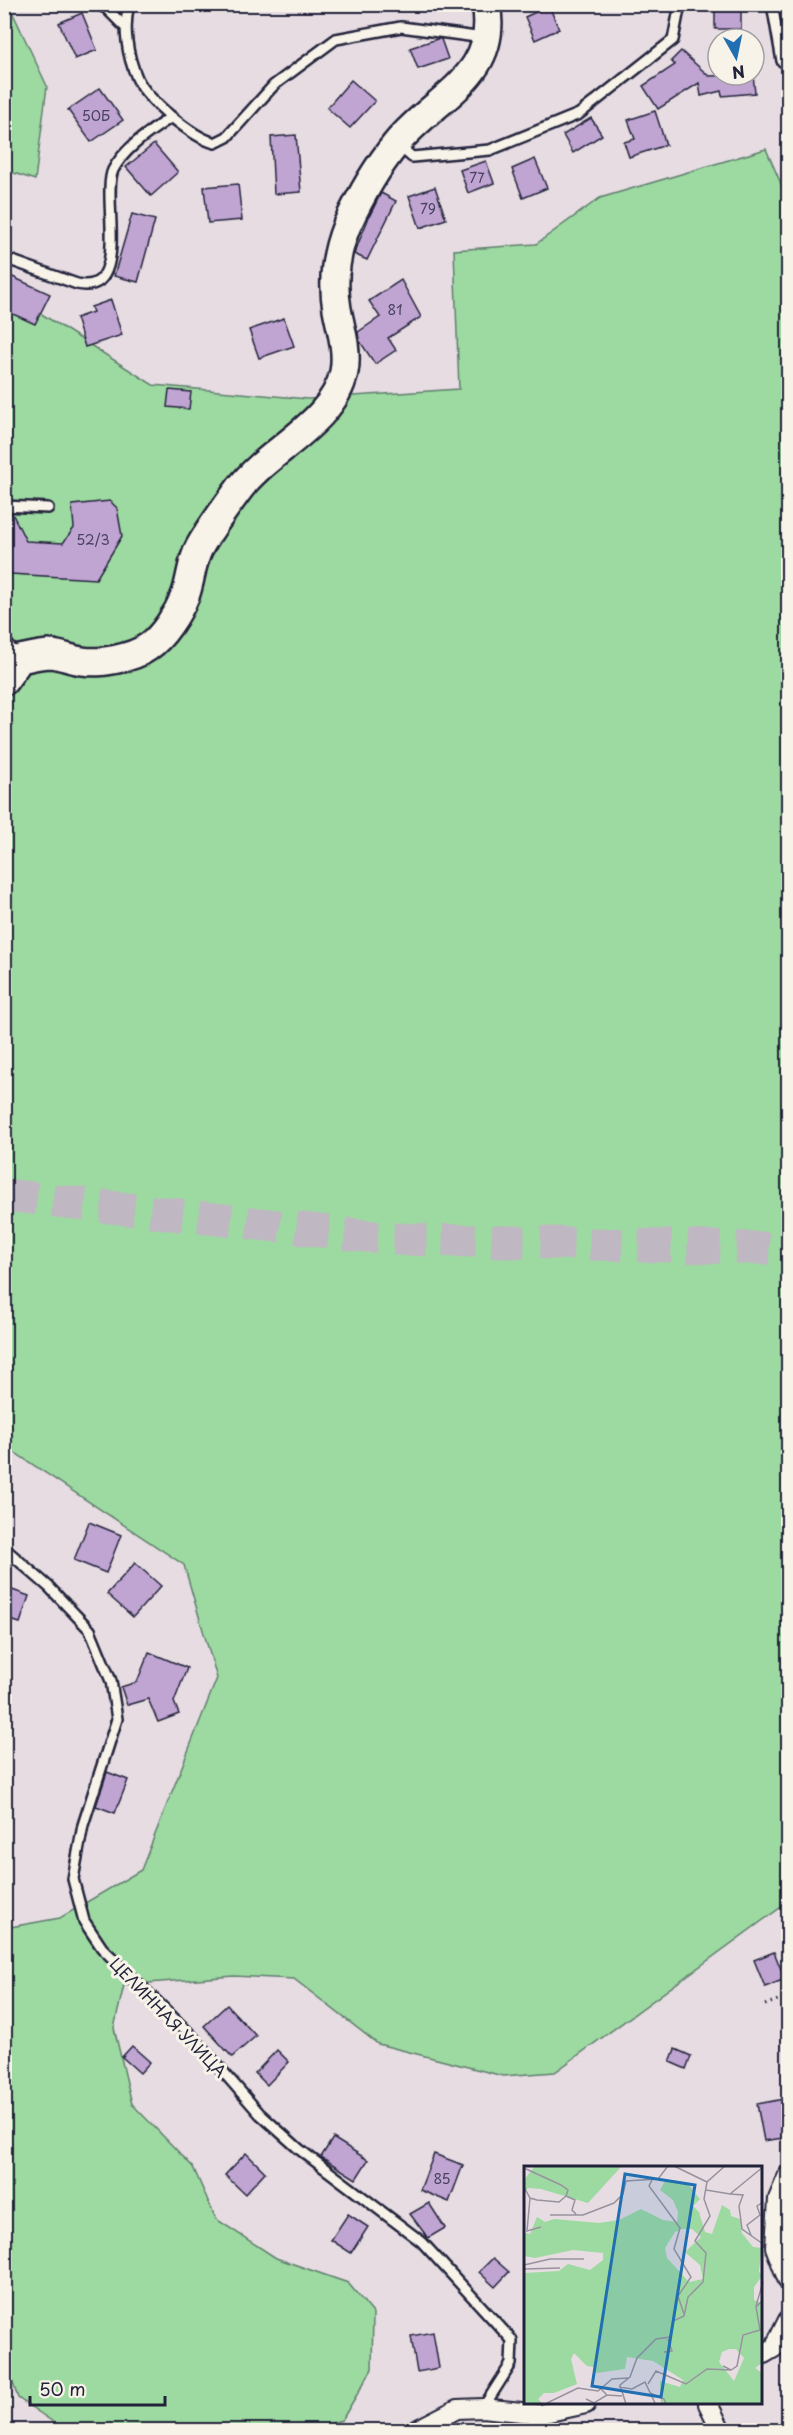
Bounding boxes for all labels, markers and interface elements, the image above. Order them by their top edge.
north arrow [706,27,766,87]
text: N [730,60,747,86]
house number: 50Б [82,105,110,126]
house number: 77 [469,167,485,188]
house number: 79 [420,198,436,219]
house number: 81 [388,299,402,320]
house number: 52/3 [76,529,110,550]
street label: ЦЕЛИННАЯ УЛИЦА [105,1952,233,2082]
inset map [524,2166,763,2405]
house number: 85 [433,2168,451,2189]
scale bar [30,2369,165,2407]
text: 50 m [39,2375,86,2402]

